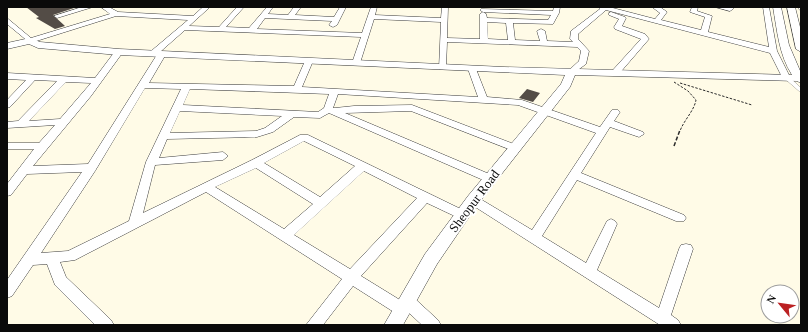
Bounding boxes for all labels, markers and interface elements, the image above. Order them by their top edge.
street label: Sheopur Road [446,167,503,235]
north arrow [760,284,800,324]
text: N [764,293,778,306]

